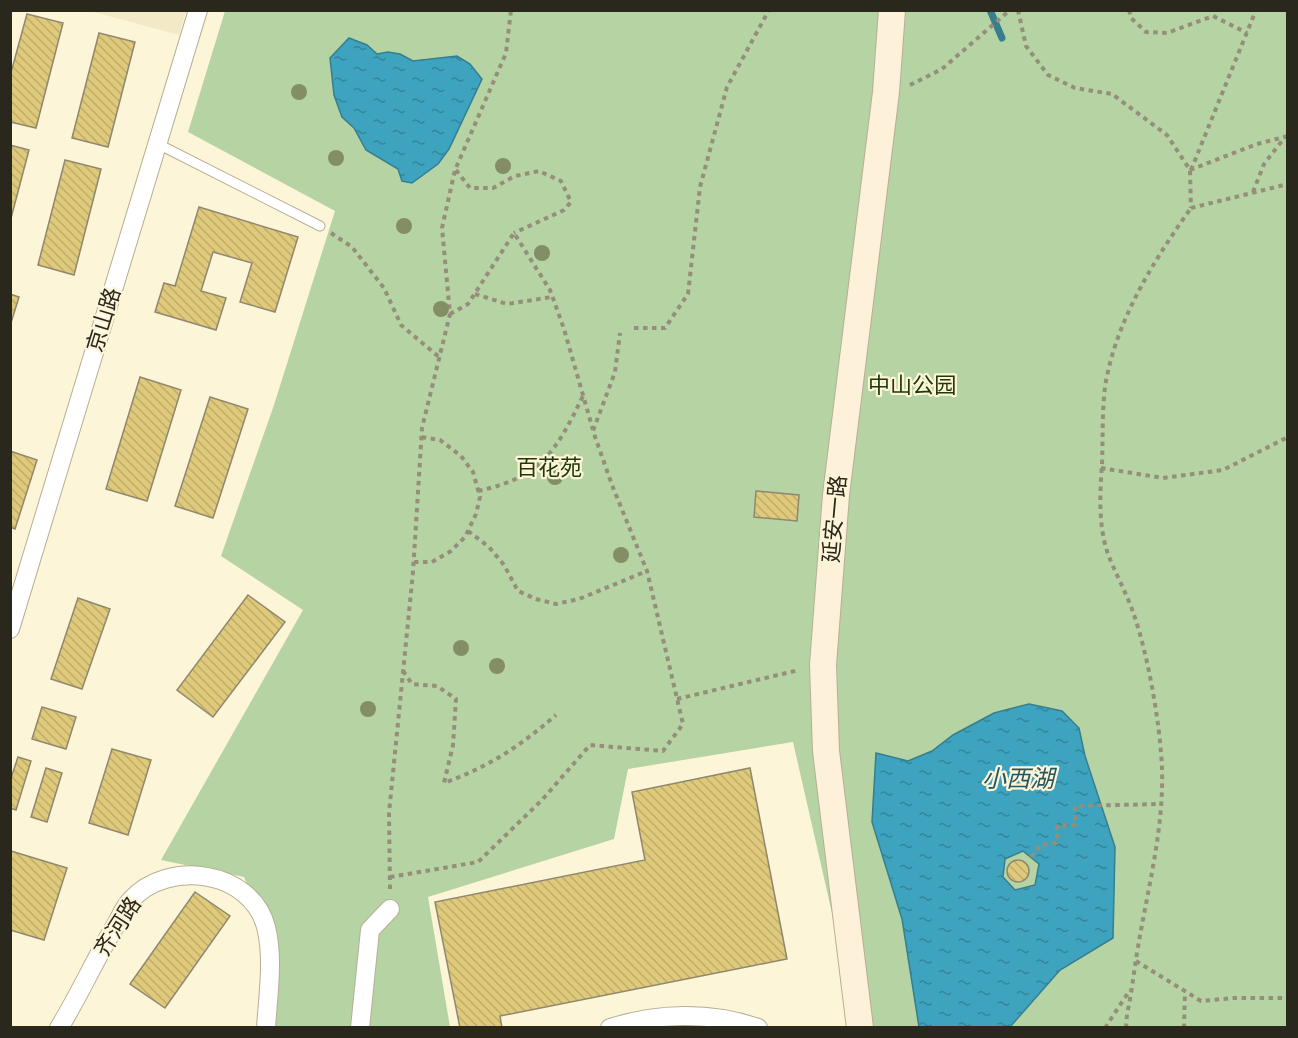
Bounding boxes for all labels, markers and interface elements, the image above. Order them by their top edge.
street label: 京山路 [83,285,124,355]
park label: 中山公园 [868,374,956,397]
park label: 百花苑 [516,456,582,479]
street label: 延安一路 [819,474,850,564]
water label: 小西湖 [982,767,1058,792]
street label: 齐河路 [90,893,145,961]

